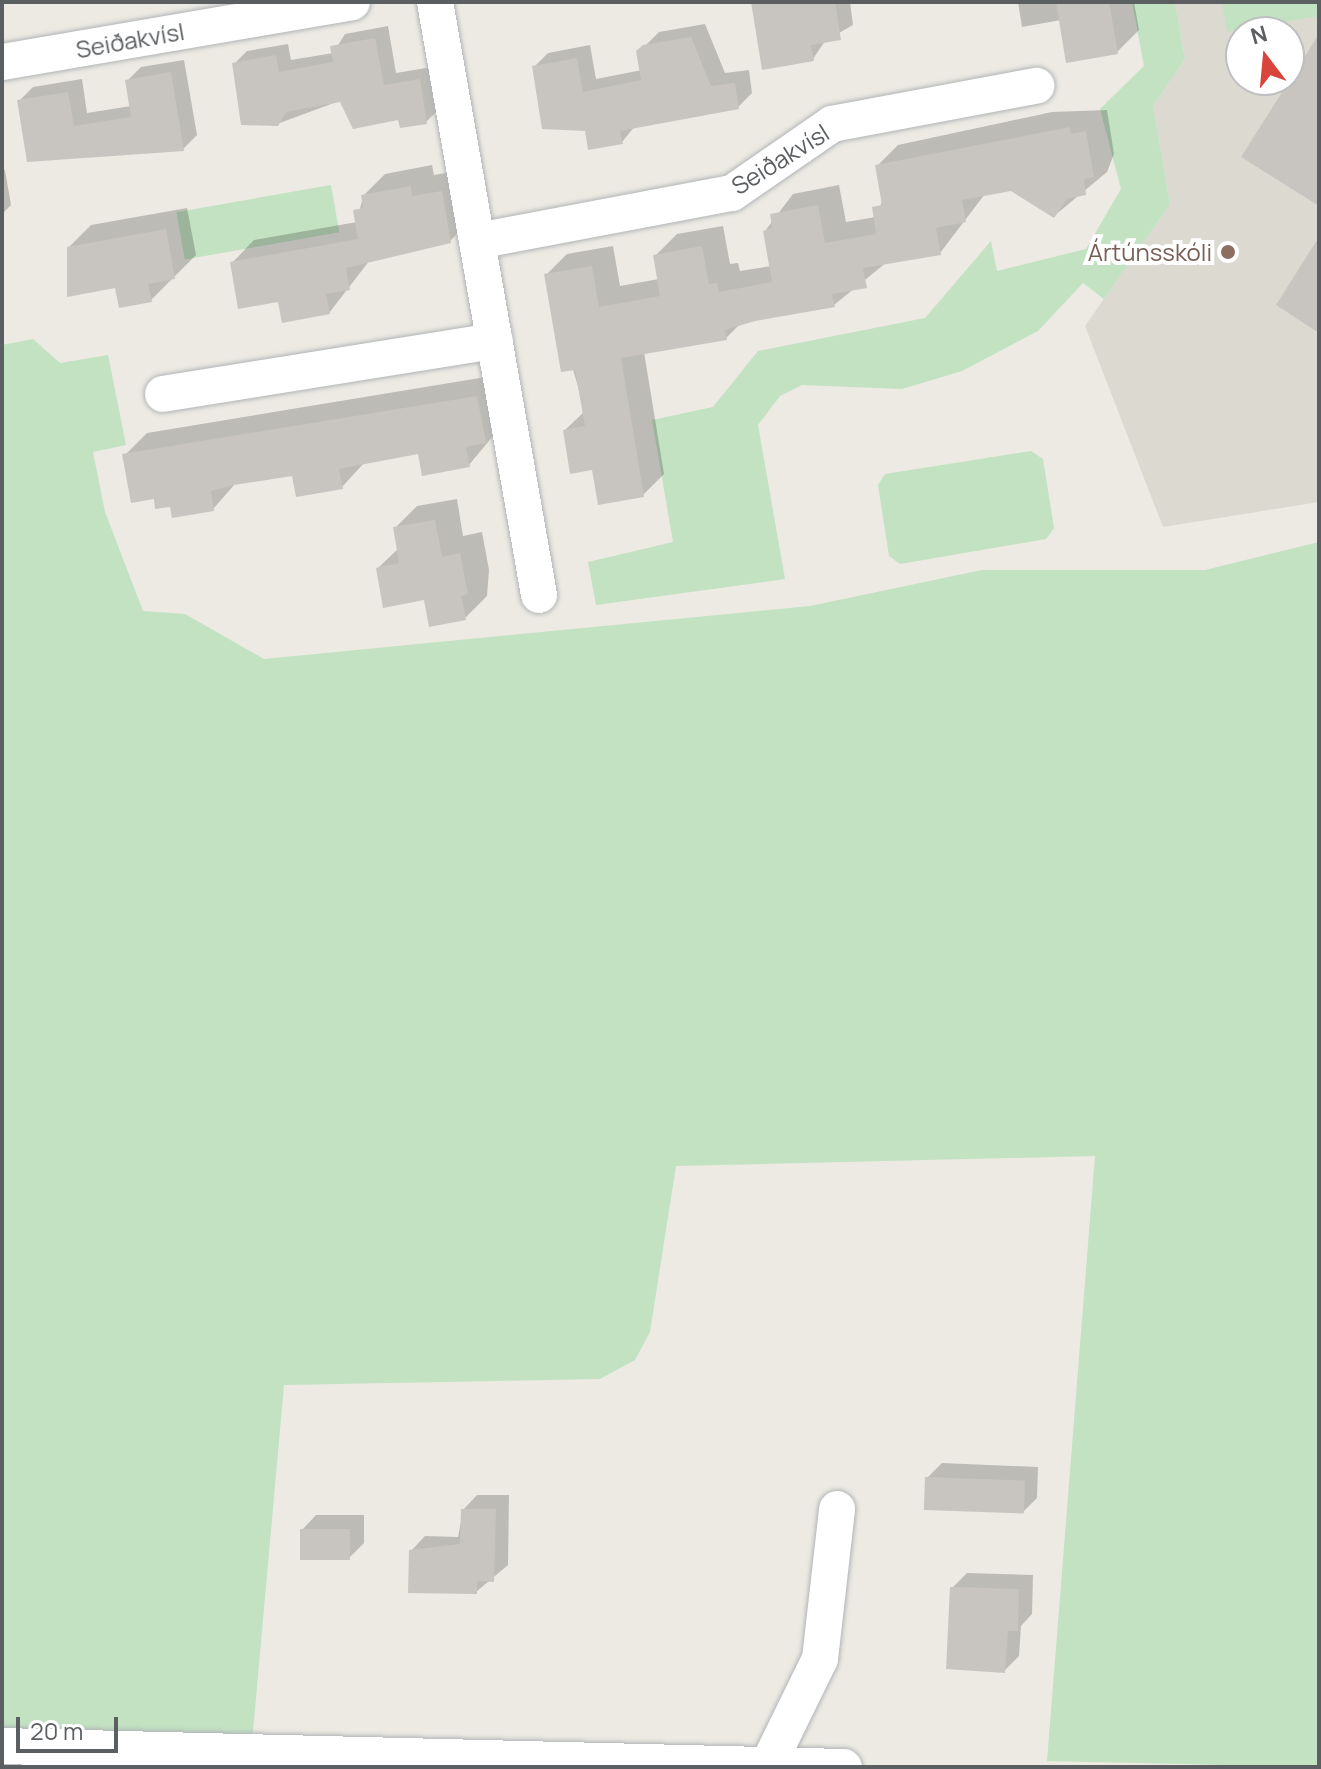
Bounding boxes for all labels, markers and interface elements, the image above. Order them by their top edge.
street label: Seiðakvísl [74,16,186,64]
north arrow [1225,16,1305,96]
text: N [1247,18,1271,51]
street label: Seiðakvísl [726,118,834,200]
place label: Ártúnsskóli [1088,238,1212,266]
marker: Ártúnsskóli [1219,243,1237,261]
scale bar [20,1701,122,1751]
text: 20 m [30,1714,83,1747]

